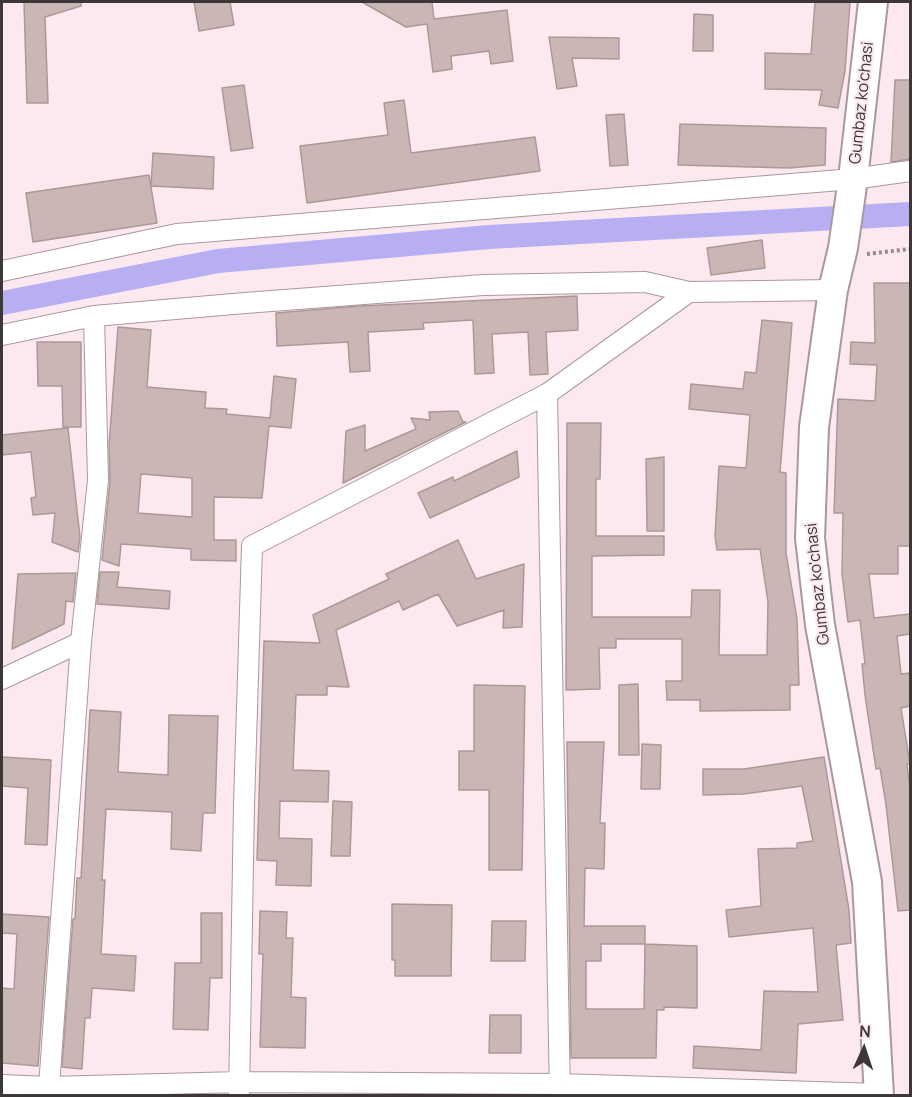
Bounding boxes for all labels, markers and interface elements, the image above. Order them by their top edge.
street label: Gumbaz ko'chasi [846,41,878,165]
street label: Gumbaz ko'chasi [802,522,834,646]
north arrow [834,1019,894,1079]
text: N [859,1020,871,1042]

